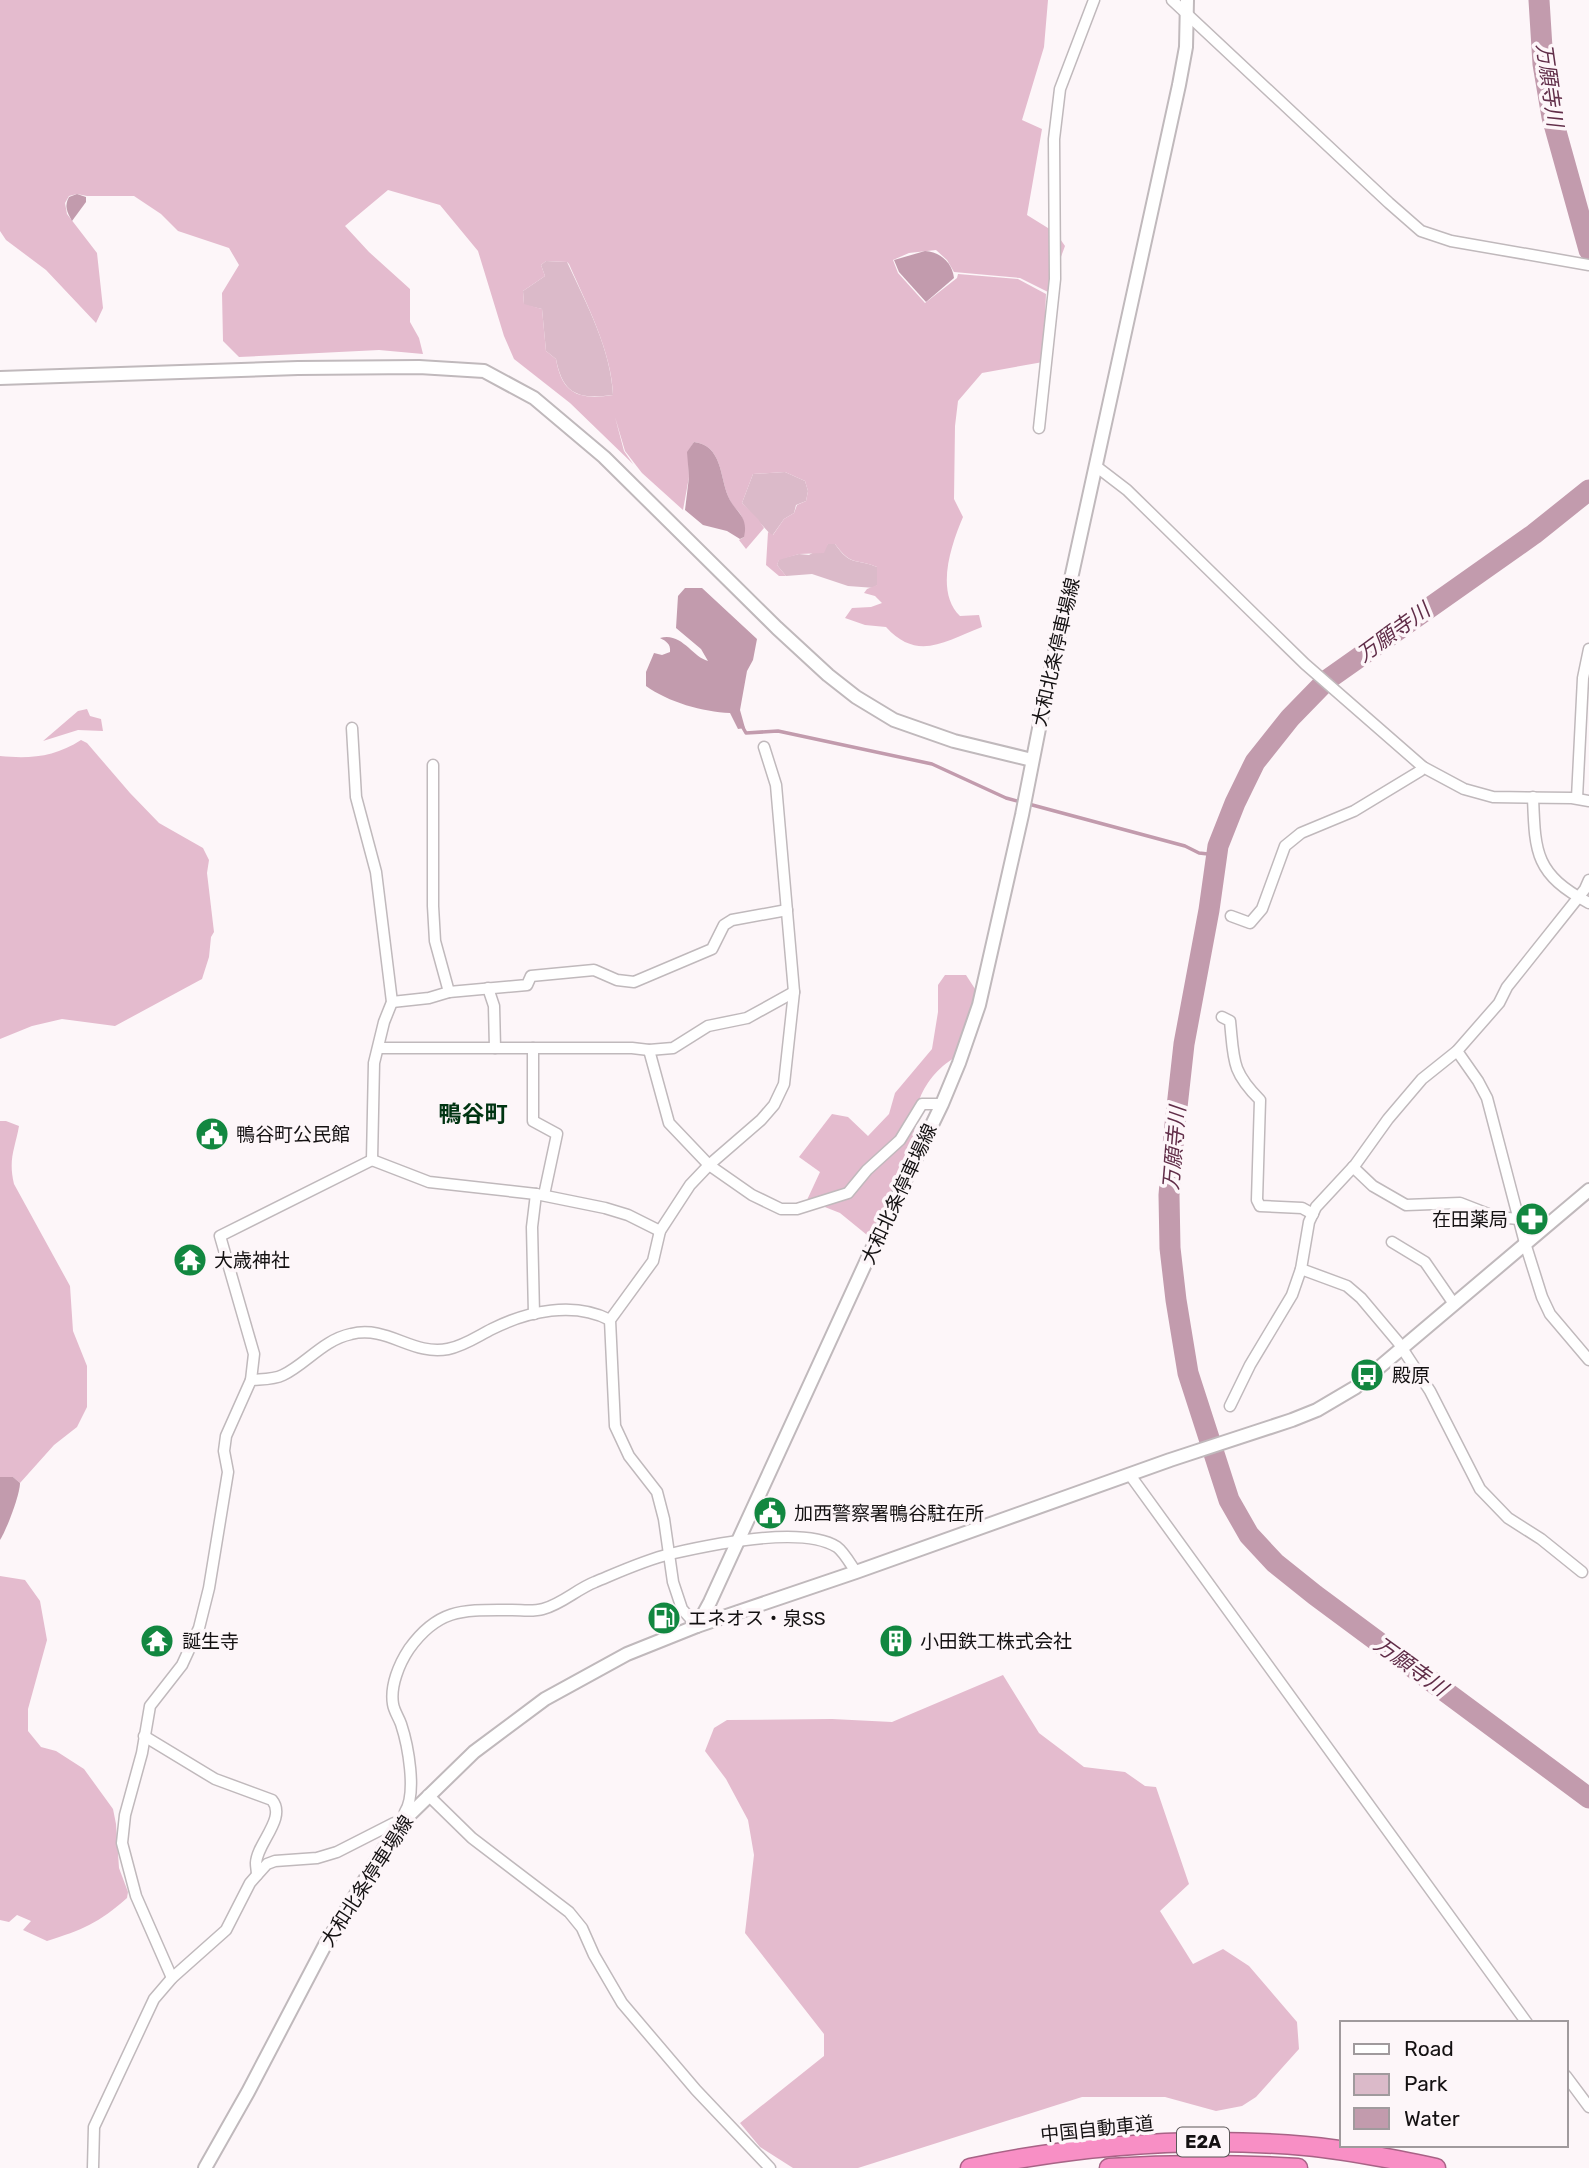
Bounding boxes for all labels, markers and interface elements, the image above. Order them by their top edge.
water label: 万願寺川 [1532,42,1569,130]
street label: 大和北条停車場線 [1028,575,1084,729]
water label: 万願寺川 [1352,596,1436,667]
district label: 鴨谷町 [439,1100,508,1128]
water label: 万願寺川 [1158,1103,1190,1191]
public building icon: 鴨谷町公民館 [193,1115,231,1153]
street label: 大和北条停車場線 [856,1120,942,1268]
place label: 鴨谷町公民館 [236,1123,350,1146]
pharmacy icon: 在田薬局 [1513,1200,1551,1238]
place label: 在田薬局 [1432,1208,1508,1231]
temple icon: 大歳神社 [171,1241,209,1279]
place label: 大歳神社 [214,1249,290,1272]
bus stop icon: 殿原 [1348,1356,1386,1394]
place label: 殿原 [1392,1364,1430,1387]
public building icon: 加西警察署鴨谷駐在所 [751,1494,789,1532]
place label: 加西警察署鴨谷駐在所 [794,1502,984,1525]
fuel station icon: エネオス・泉SS [645,1599,683,1637]
place label: エネオス・泉SS [688,1607,826,1630]
temple icon: 誕生寺 [138,1622,176,1660]
building icon: 小田鉄工株式会社 [877,1622,915,1660]
place label: 誕生寺 [182,1630,239,1653]
place label: 小田鉄工株式会社 [920,1630,1072,1653]
water label: 万願寺川 [1370,1631,1454,1702]
street label: 大和北条停車場線 [316,1811,418,1951]
legend [1340,2021,1568,2147]
text: Road [1404,2036,1454,2061]
text: Park [1404,2071,1448,2096]
text: Water [1404,2106,1460,2131]
street label: 中国自動車道 [1039,2112,1155,2146]
road number: E2A [1177,2128,1229,2156]

